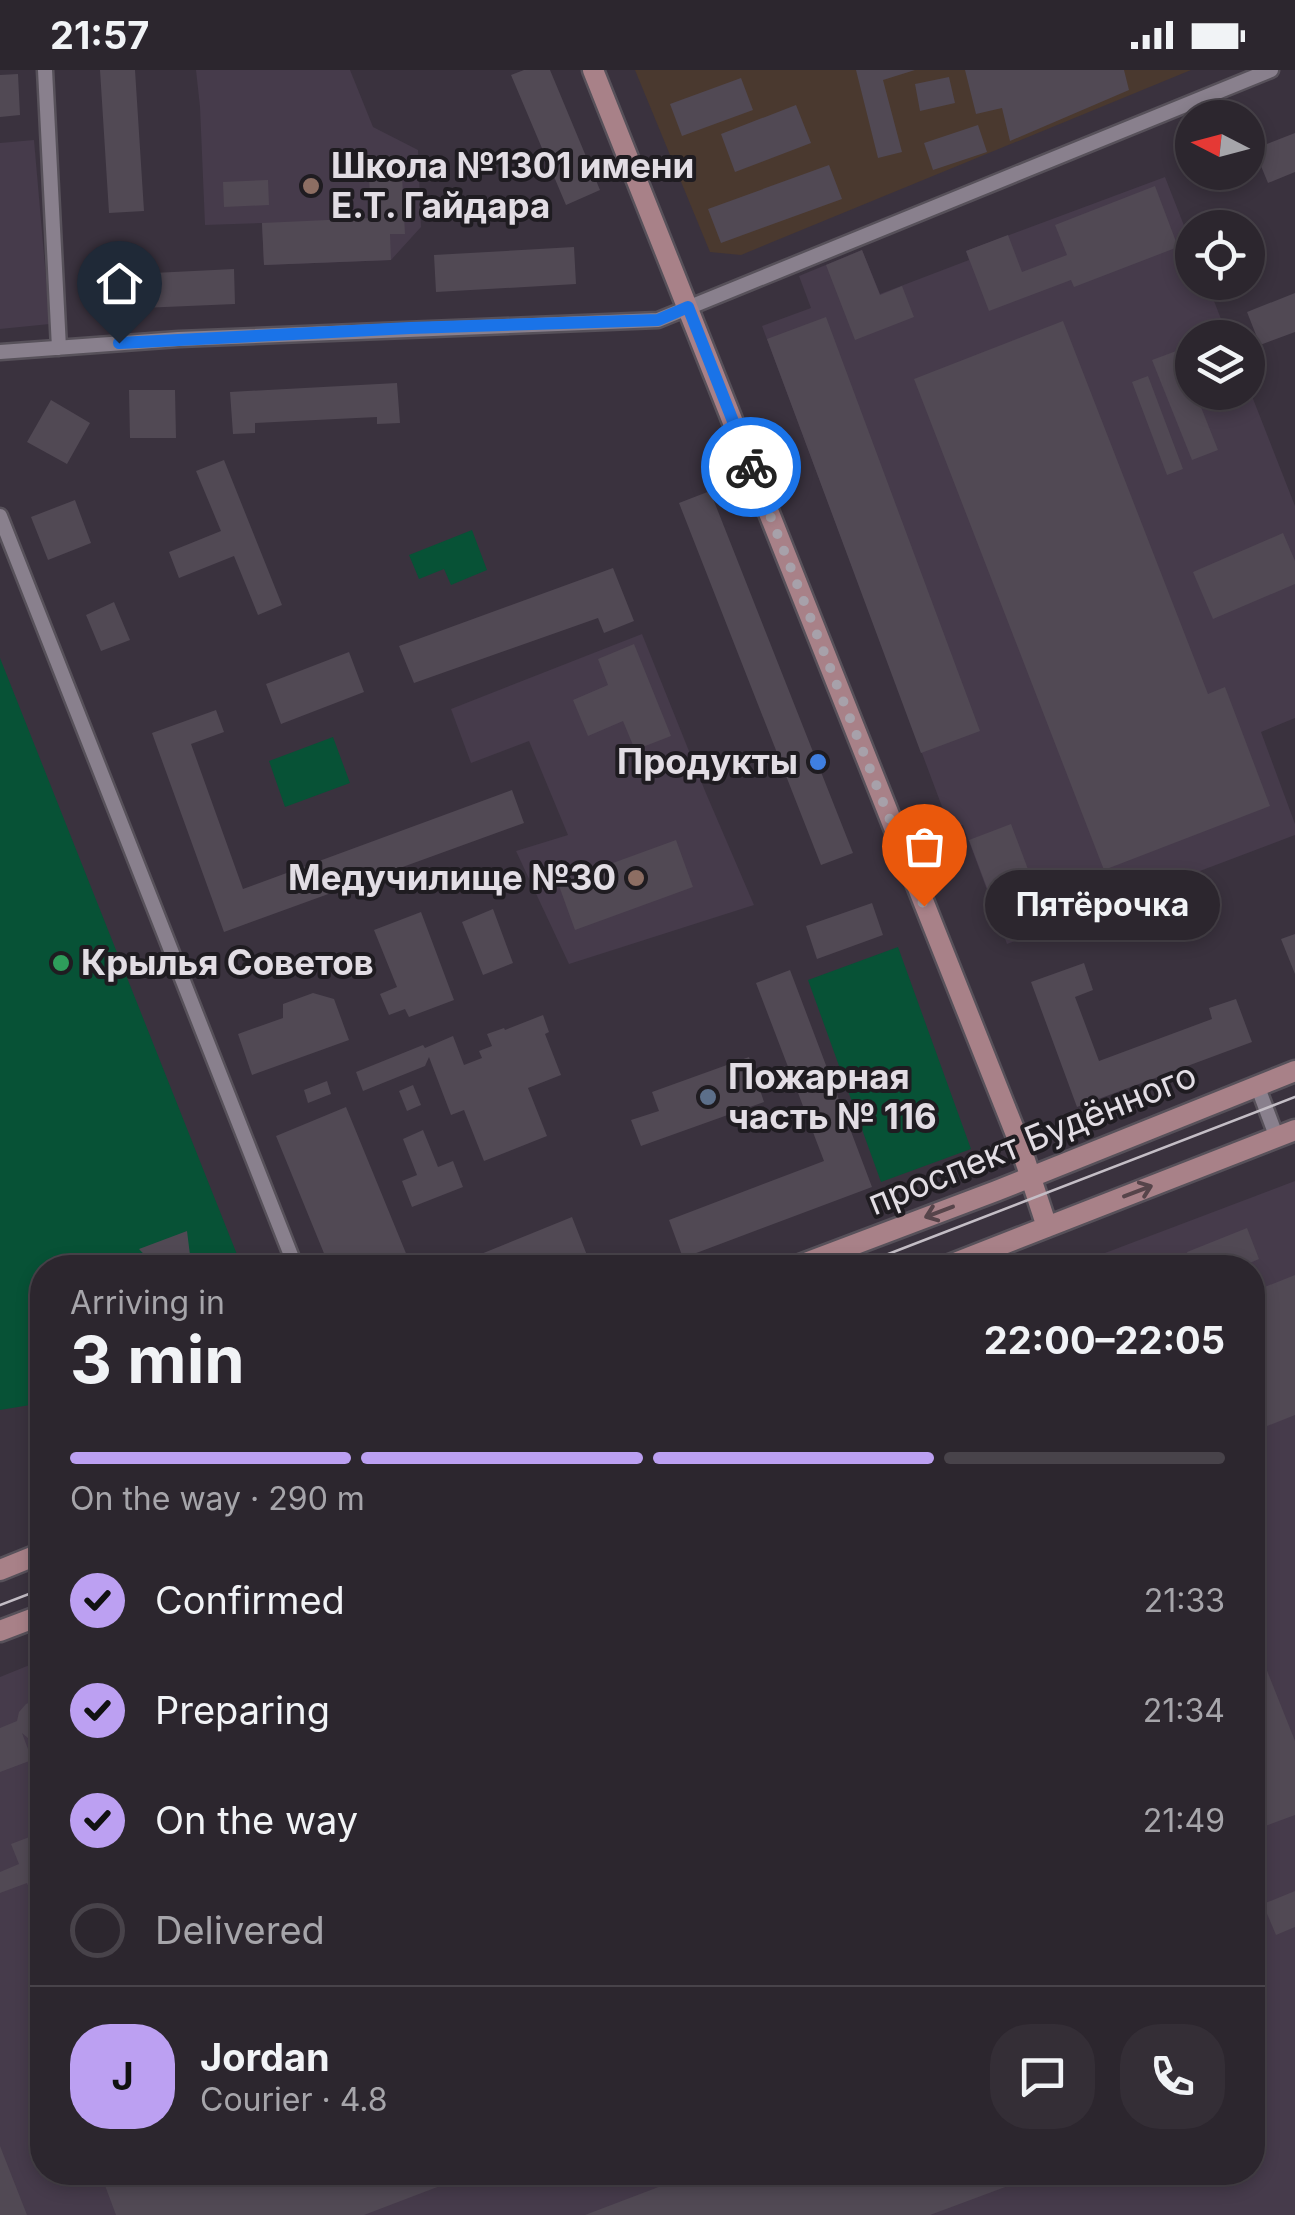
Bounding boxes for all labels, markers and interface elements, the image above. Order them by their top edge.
text: 21:57 [50,12,149,58]
north arrow [1175,100,1265,190]
map controls [1175,100,1265,410]
place label: Школа №1301 имени Е.Т. Гайдара [331,144,694,226]
marker: Школа №1301 имени Е.Т. Гайдара [300,175,322,197]
button: locate [1175,210,1265,300]
pin [77,241,162,344]
icon: home [92,256,147,311]
button: layers [1175,320,1265,410]
courier [701,417,801,517]
icon: bike [724,440,779,495]
place label: Продукты [617,740,798,782]
marker: Продукты [807,751,829,773]
pin [882,804,967,907]
icon: bag [897,819,952,874]
place label: Медучилище №30 [288,856,616,898]
marker: Медучилище №30 [625,867,647,889]
callout: Пятёрочка [984,871,1219,941]
text: Пятёрочка [1016,885,1189,924]
place label: Крылья Советов [81,941,374,983]
marker: Крылья Советов [50,952,72,974]
street label: проспект Будённого [861,1053,1202,1223]
place label: Пожарная часть № 116 [728,1055,937,1137]
marker: Пожарная часть № 116 [697,1086,719,1108]
one-way arrow [1123,1181,1153,1199]
one-way arrow [925,1204,956,1222]
text: Arriving in [70,1283,225,1322]
text: 22:00–22:05 [984,1317,1225,1363]
text: 3 min [70,1320,245,1399]
text: On the way · 290 m [70,1479,365,1518]
icon: check [70,1573,125,1628]
text: Confirmed [155,1577,345,1623]
text: 21:33 [1144,1581,1225,1620]
icon: check [70,1683,125,1738]
text: Preparing [155,1687,330,1733]
text: 21:34 [1143,1691,1225,1730]
icon: check [70,1793,125,1848]
text: On the way [155,1797,358,1843]
text: 21:49 [1143,1801,1225,1840]
text: Delivered [155,1907,325,1953]
button: chat [990,2024,1095,2129]
button: phone [1120,2024,1225,2129]
text: Jordan [200,2034,330,2080]
text: J [111,2053,134,2099]
text: Courier · 4.8 [200,2080,388,2119]

